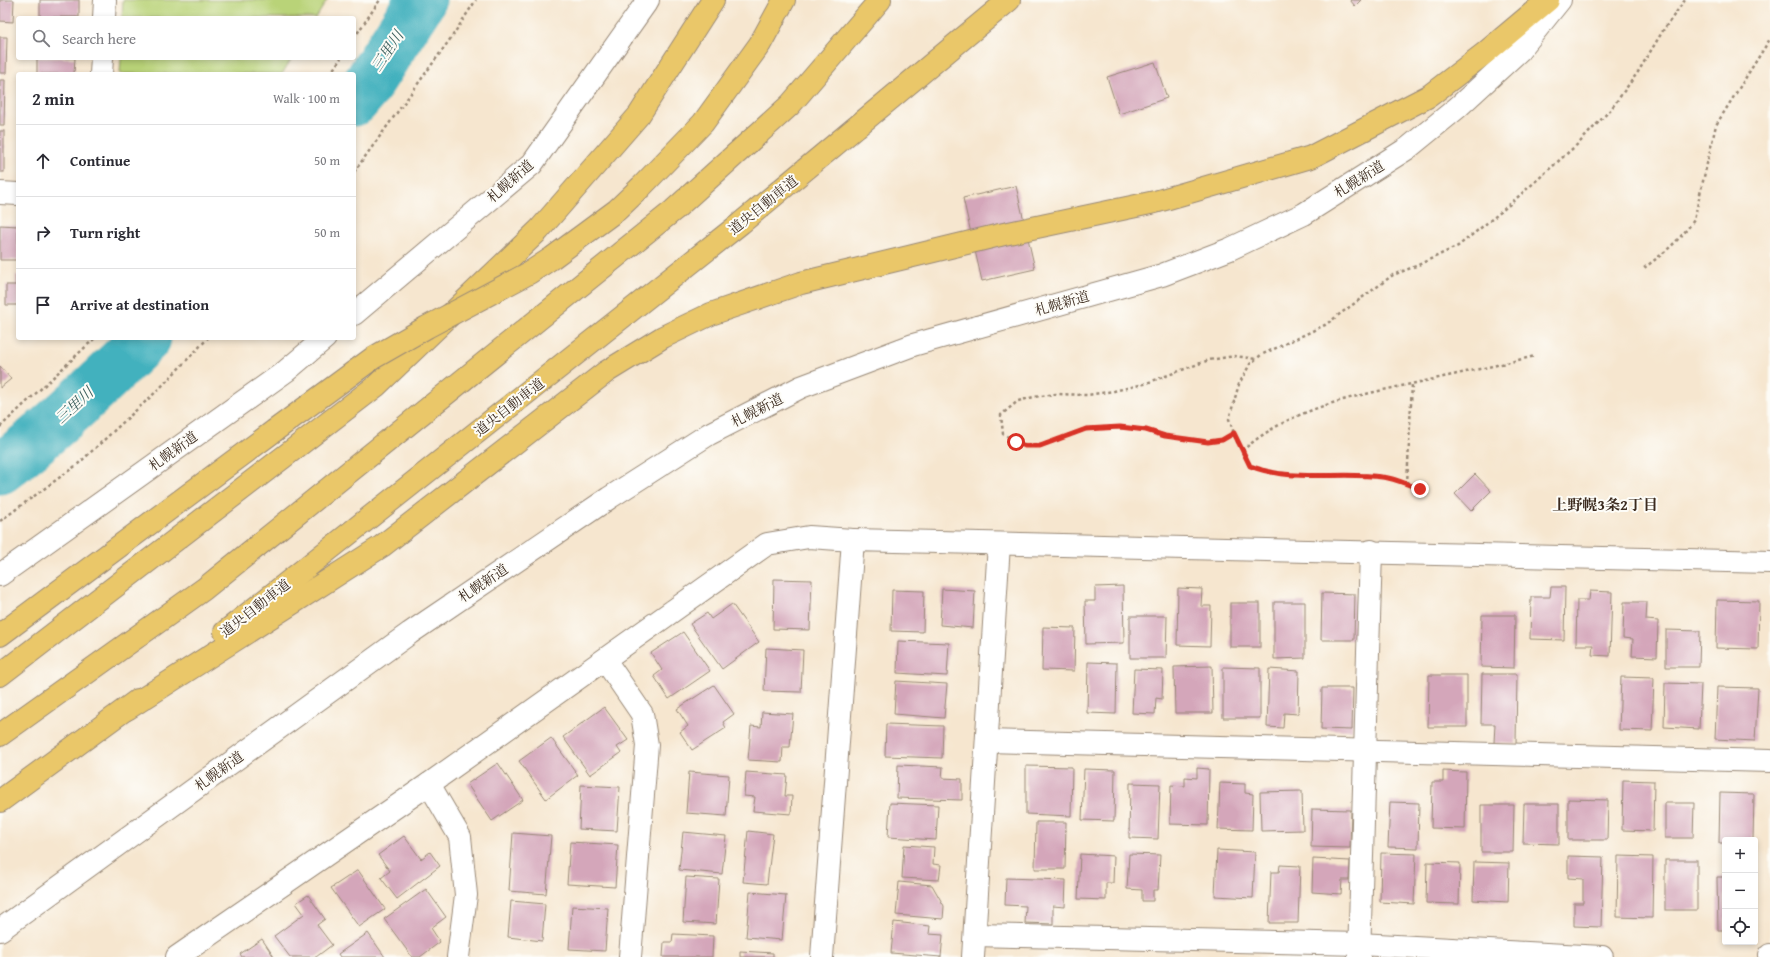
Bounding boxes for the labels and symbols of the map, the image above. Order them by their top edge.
water label: 三里川 [366,25,409,76]
street label: 札幌新道 [482,155,538,207]
street label: 札幌新道 [1330,156,1388,202]
street label: 道央自動車道 [724,171,802,239]
street label: 札幌新道 [1032,286,1092,320]
street label: 道央自動車道 [470,373,548,441]
water label: 三里川 [50,381,99,428]
street label: 札幌新道 [728,388,786,432]
street label: 札幌新道 [144,426,202,476]
route start [1007,433,1025,451]
route end [1411,480,1429,498]
district label: 上野幌3条2丁目 [1552,494,1658,515]
street label: 札幌新道 [454,559,512,607]
street label: 道央自動車道 [216,574,294,642]
street label: 札幌新道 [190,746,248,796]

